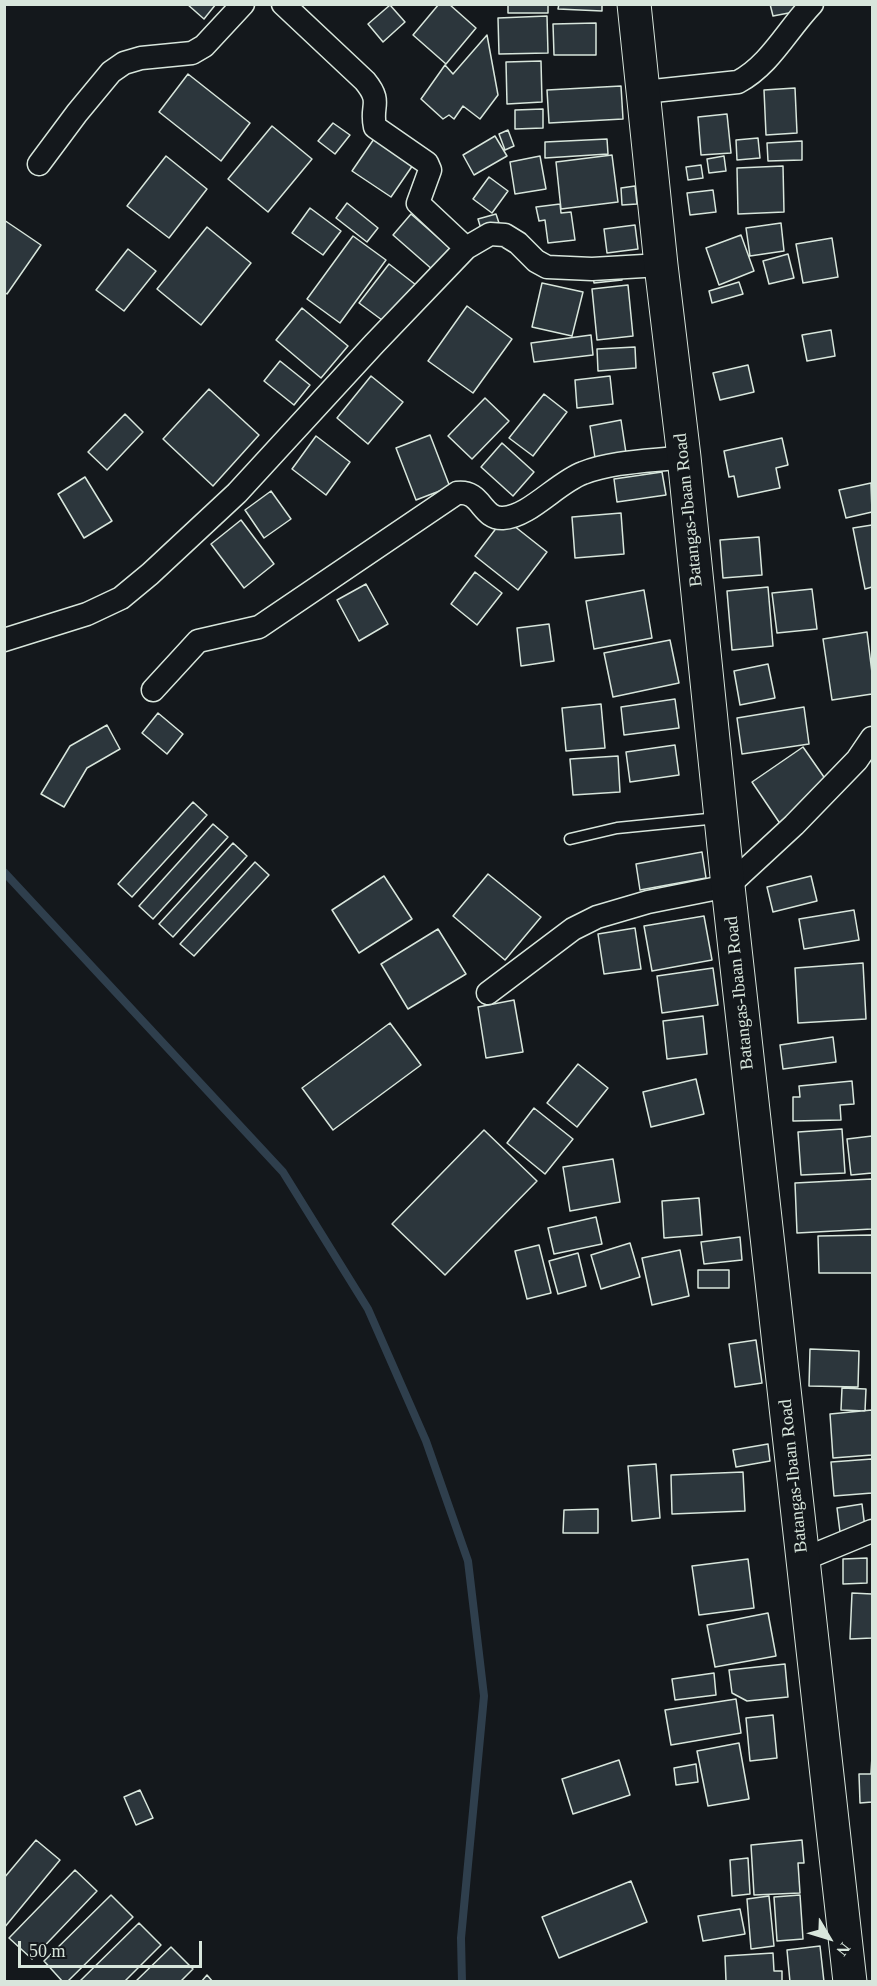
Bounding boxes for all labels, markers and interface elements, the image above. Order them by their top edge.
street label: Batangas-Ibaan Road [670,432,708,588]
street label: Batangas-Ibaan Road [721,915,759,1071]
street label: Batangas-Ibaan Road [775,1398,813,1554]
north arrow [799,1908,859,1968]
scale bar [21,1929,206,1967]
text: N [833,1940,854,1959]
text: 50 m [29,1941,66,1961]

